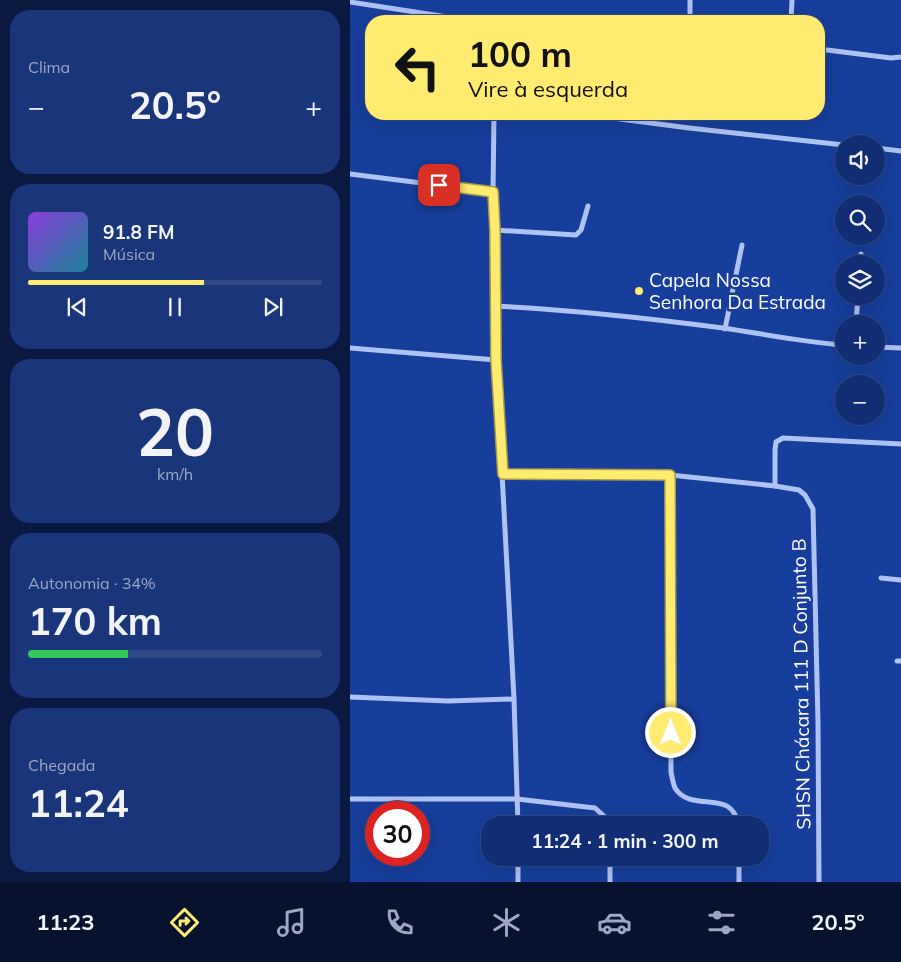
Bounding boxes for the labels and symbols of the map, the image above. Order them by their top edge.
pin [418,164,460,206]
place label: Capela Nossa Senhora Da Estrada [649,268,826,314]
marker: Capela Nossa Senhora Da Estrada [633,285,645,297]
street label: SHSN Chácara 111 D Conjunto B [786,538,816,830]
position arrow [644,706,696,758]
speed limit sign: 30 [365,801,430,866]

